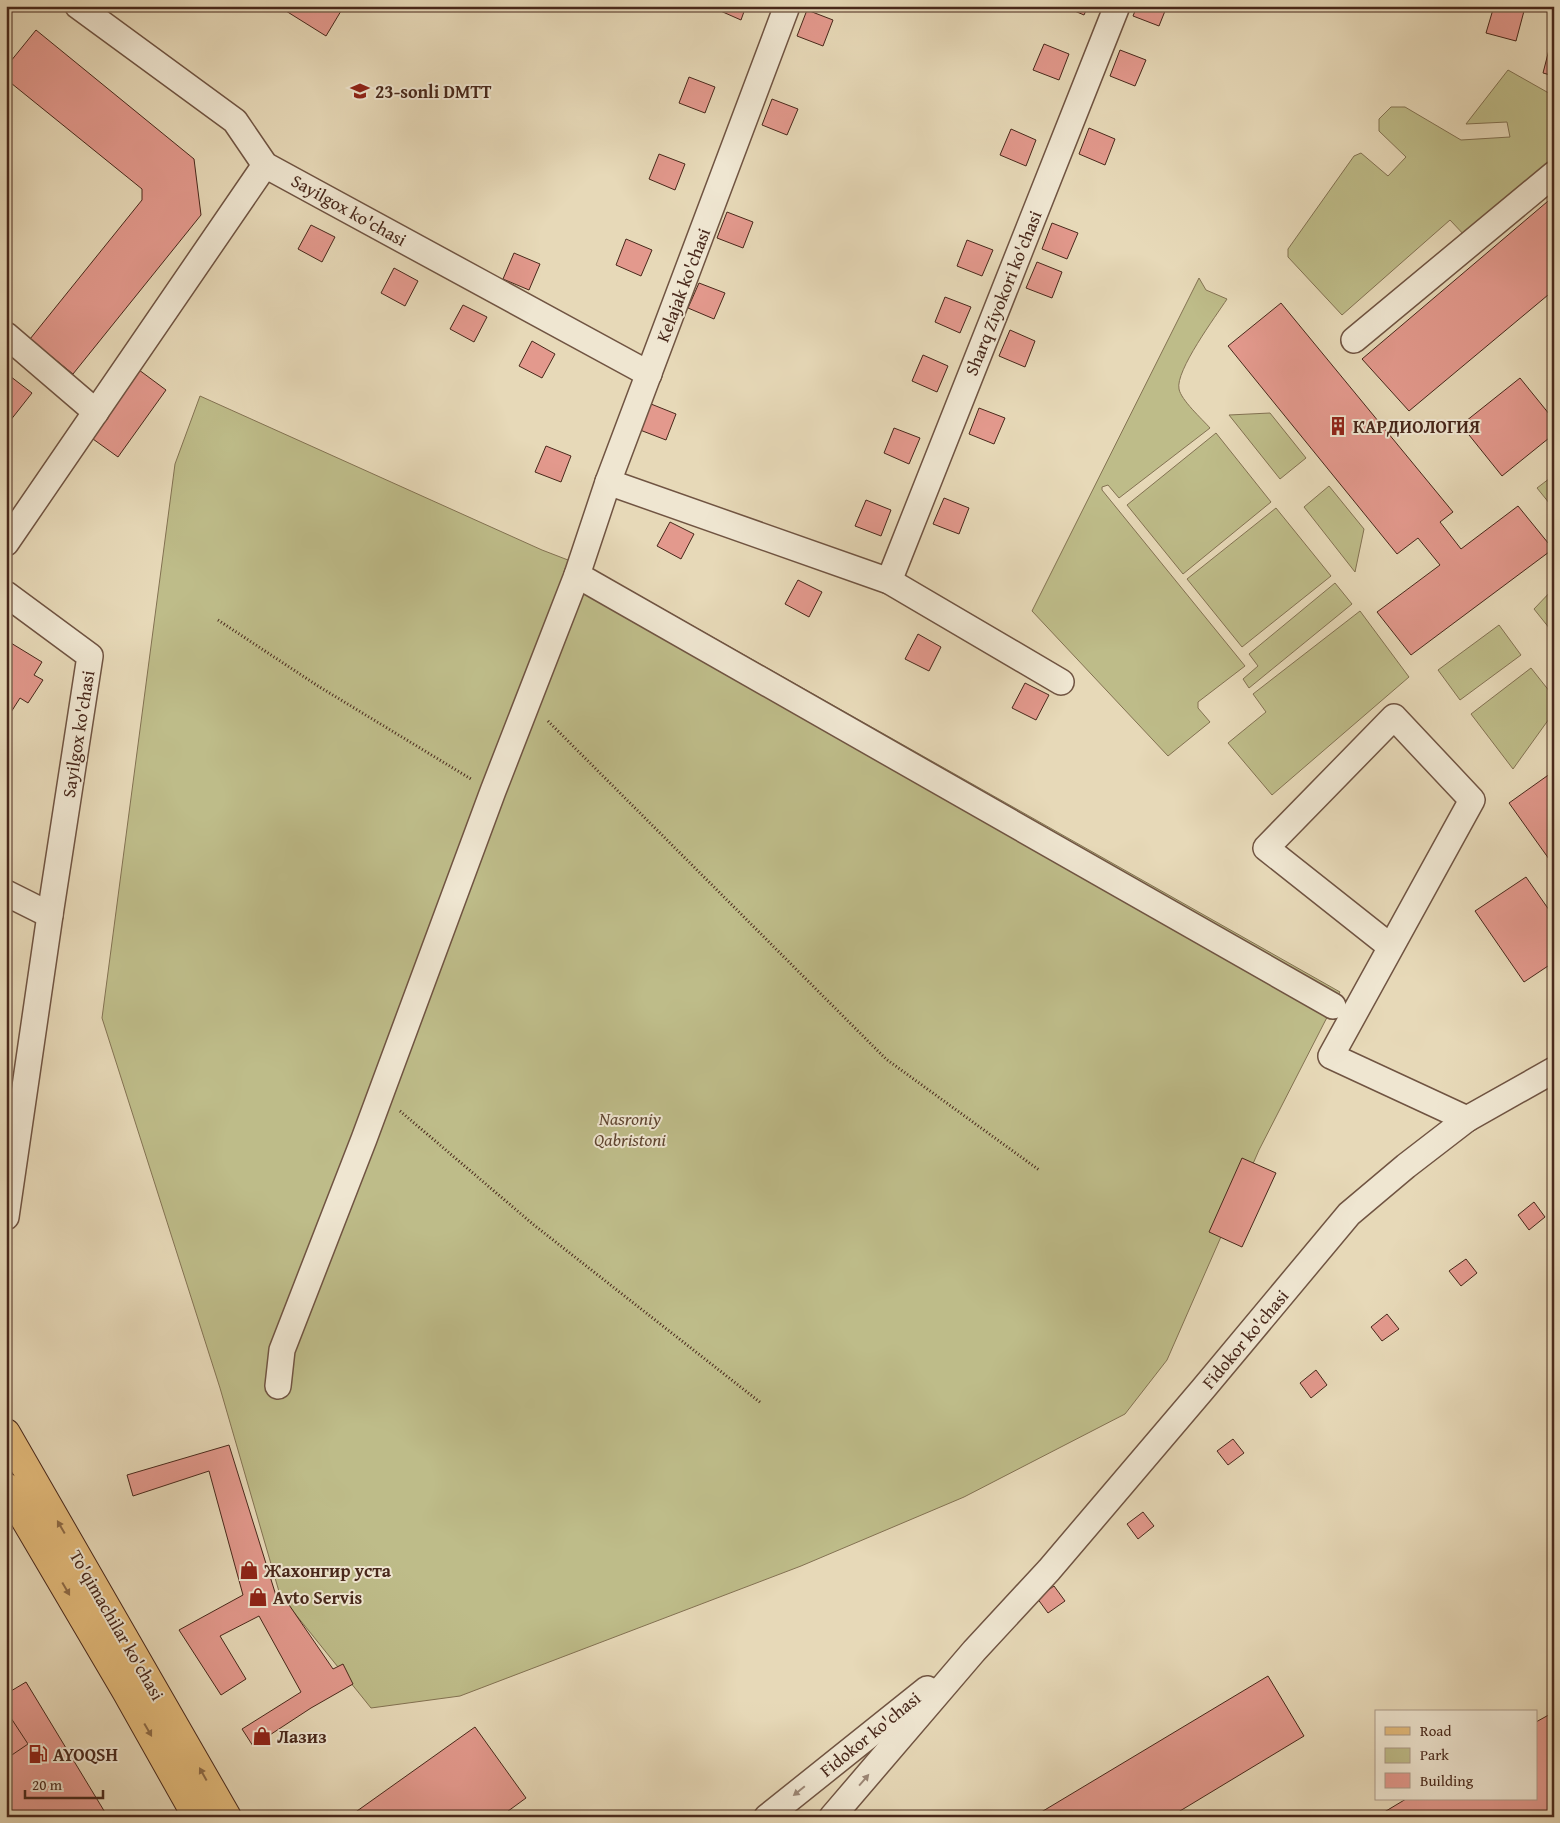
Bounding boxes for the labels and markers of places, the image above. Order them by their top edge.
place label: 23-sonli DMTT [375,78,492,105]
school or university icon: 23-sonli DMTT [349,80,371,102]
place label: КАРДИОЛОГИЯ [1353,413,1480,440]
building icon: КАРДИОЛОГИЯ [1327,415,1349,437]
place label: Жахонгир уста [263,1557,392,1584]
shop icon: Жахонгир уста [238,1559,260,1581]
place label: Avto Servis [273,1584,363,1611]
shop icon: Avto Servis [247,1586,269,1608]
place label: Лазиз [277,1723,327,1750]
shop icon: Лазиз [251,1725,273,1747]
place label: AYOQSH [53,1741,118,1768]
fuel station icon: AYOQSH [27,1743,49,1765]

